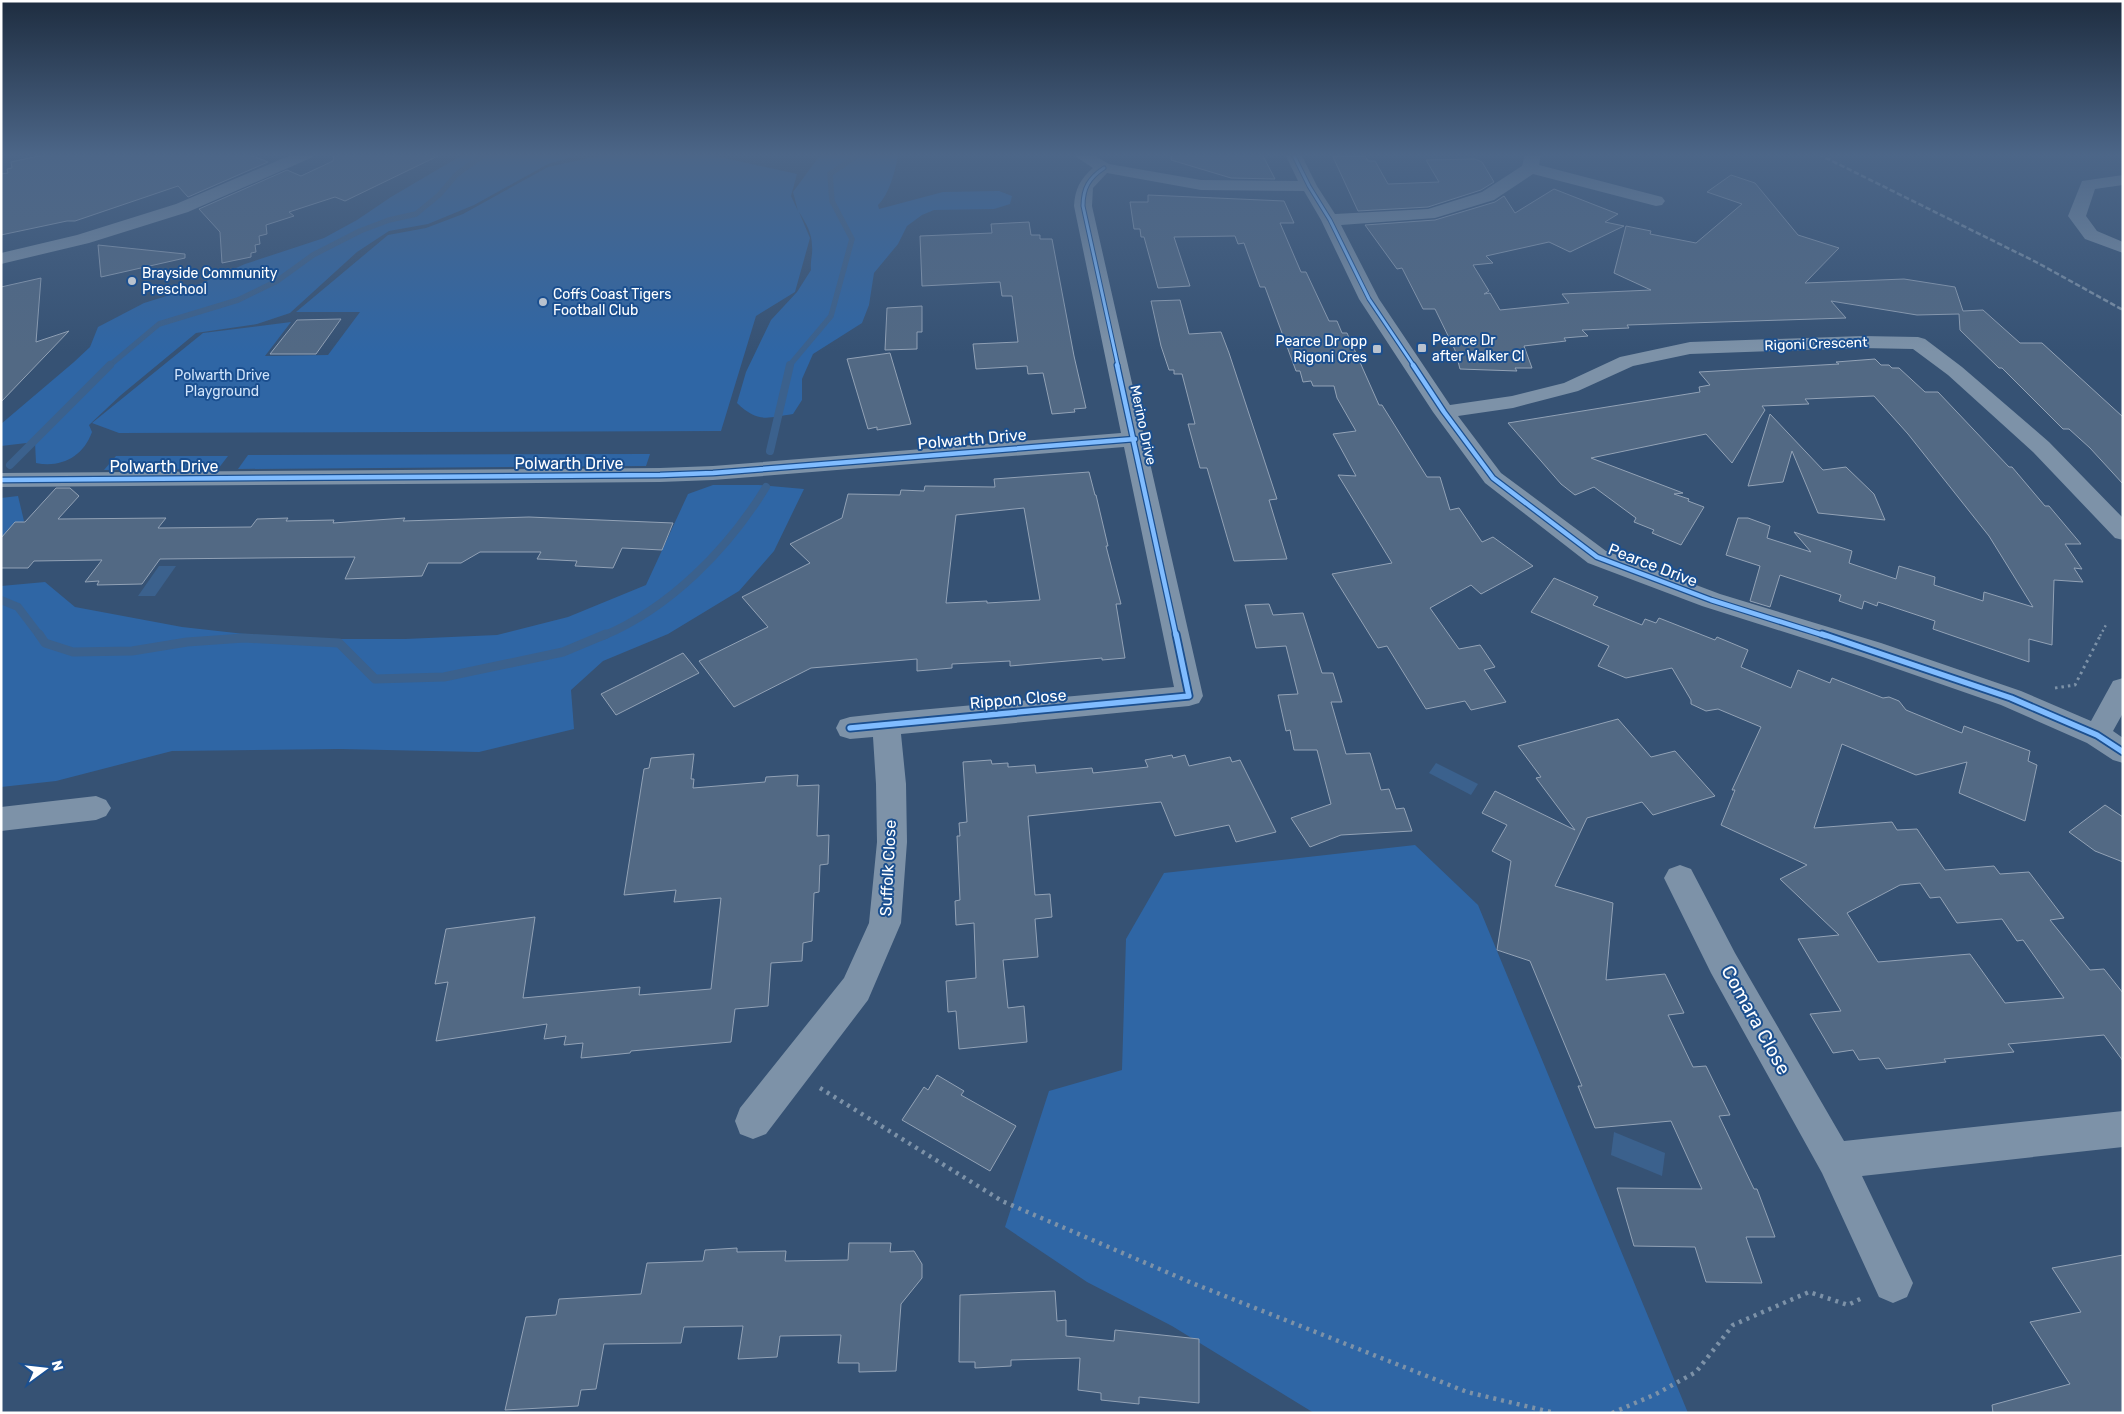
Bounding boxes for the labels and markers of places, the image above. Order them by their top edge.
place label: Brayside Community Preschool [142,265,278,298]
marker: Brayside Community Preschool [126,275,138,287]
place label: Coffs Coast Tigers Football Club [553,286,671,319]
marker: Coffs Coast Tigers Football Club [537,296,549,308]
place label: Pearce Dr after Walker Cl [1432,332,1525,365]
place label: Pearce Dr opp Rigoni Cres [1276,333,1367,366]
marker: Pearce Dr after Walker Cl [1416,342,1428,354]
marker: Pearce Dr opp Rigoni Cres [1371,343,1383,355]

